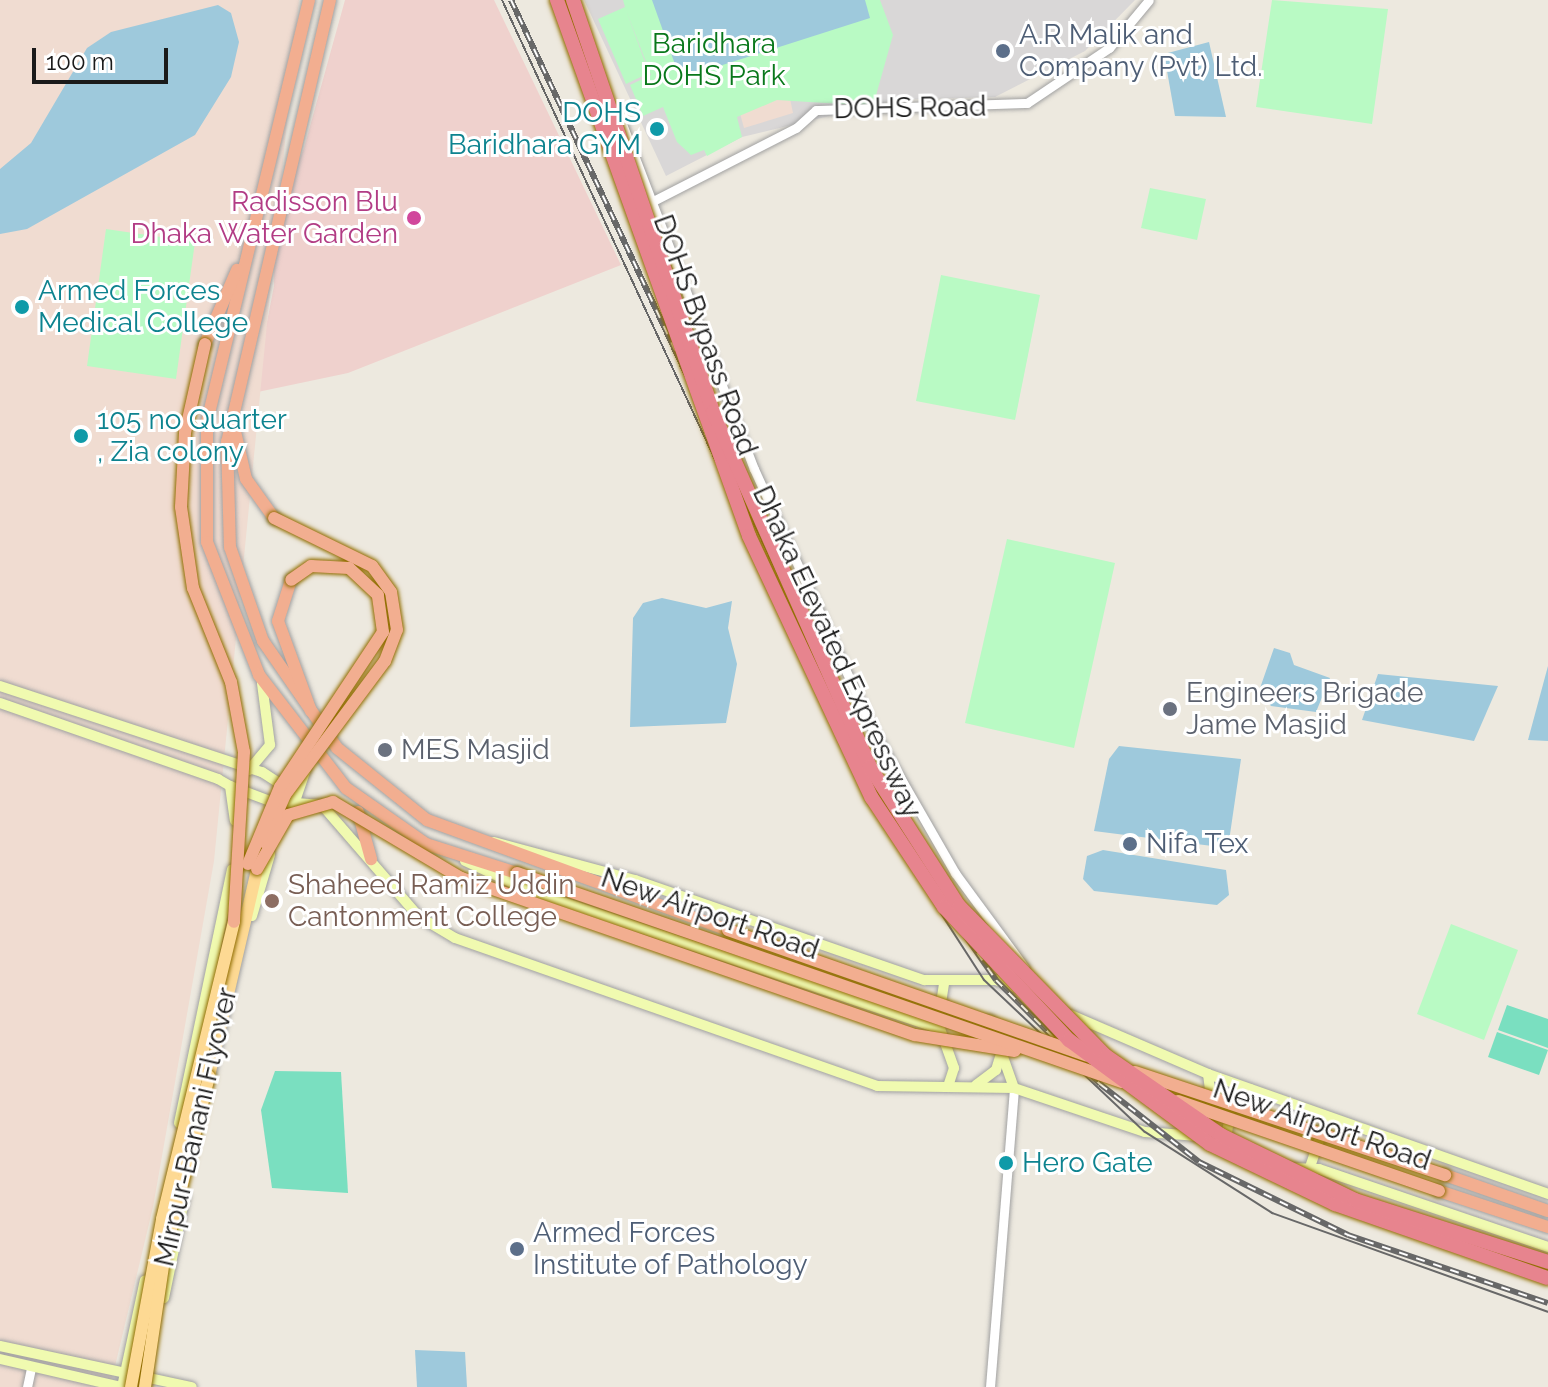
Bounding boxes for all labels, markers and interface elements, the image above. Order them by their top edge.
place label: A.R Malik and Company (Pvt) Ltd. [1019,18,1263,84]
park label: Baridhara DOHS Park [642,27,786,93]
scale bar [36,32,172,82]
marker: A.R Malik and Company (Pvt) Ltd. [994,42,1012,60]
text: 100 m [46,47,114,76]
street label: DOHS Road [833,90,987,126]
place label: DOHS Baridhara GYM [448,96,641,162]
marker: DOHS Baridhara GYM [648,120,666,138]
place label: Radisson Blu Dhaka Water Garden [129,185,398,251]
marker: Radisson Blu Dhaka Water Garden [405,209,423,227]
street label: DOHS Bypass Road [646,210,764,460]
place label: Armed Forces Medical College [38,274,249,340]
marker: Armed Forces Medical College [13,298,31,316]
place label: 105 no Quarter , Zia colony [97,403,287,469]
marker: 105 no Quarter , Zia colony [72,427,90,445]
street label: Dhaka Elevated Expressway [745,481,929,823]
place label: Engineers Brigade Jame Masjid [1186,676,1423,742]
marker: Engineers Brigade Jame Masjid [1161,700,1179,718]
place label: MES Masjid [401,733,550,767]
marker: MES Masjid [376,741,394,759]
place label: Nifa Tex [1146,827,1249,861]
marker: Nifa Tex [1121,835,1139,853]
street label: New Airport Road [596,861,824,967]
place label: Shaheed Ramiz Uddin Cantonment College [288,868,575,934]
marker: Shaheed Ramiz Uddin Cantonment College [263,892,281,910]
street label: Mirpur-Banani Flyover [148,984,244,1270]
street label: New Airport Road [1208,1072,1436,1178]
place label: Hero Gate [1022,1146,1153,1180]
marker: Hero Gate [997,1154,1015,1172]
place label: Armed Forces Institute of Pathology [533,1216,808,1282]
marker: Armed Forces Institute of Pathology [508,1240,526,1258]

